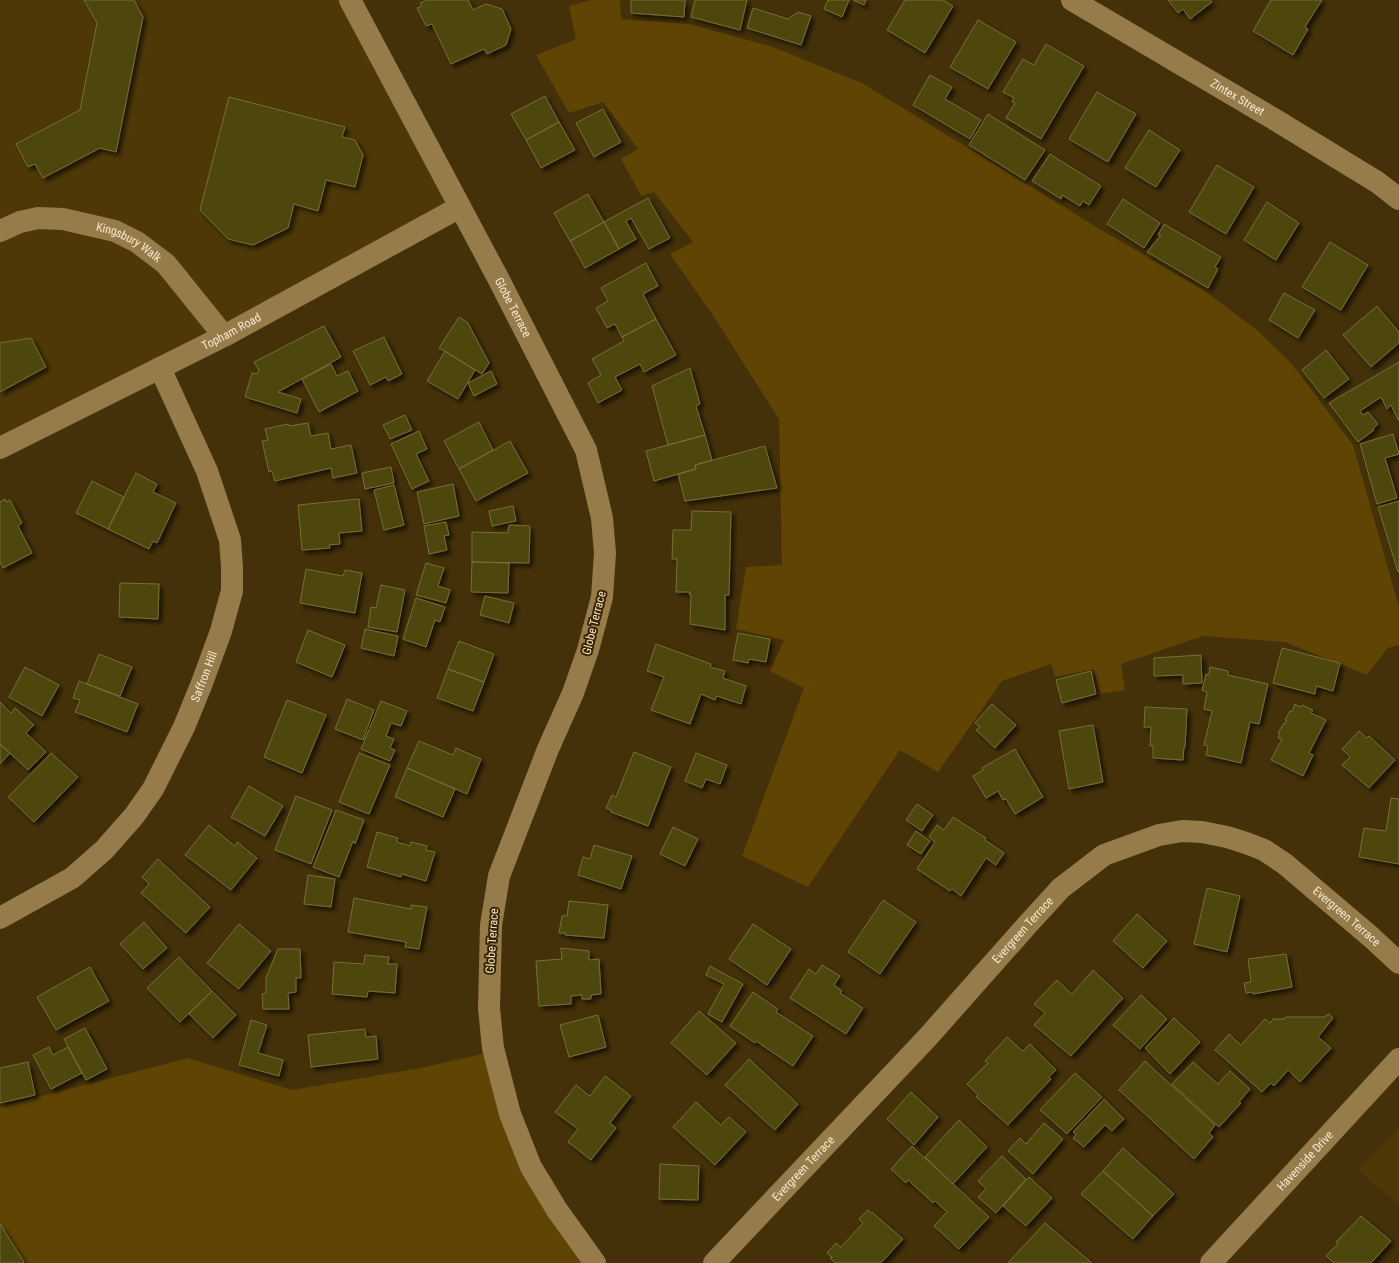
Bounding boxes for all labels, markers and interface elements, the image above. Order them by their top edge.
street label: Zintex Street [1208,76,1267,119]
street label: Kingsbury Walk [95,220,165,265]
street label: Globe Terrace [492,275,534,340]
street label: Topham Road [199,310,263,353]
street label: Globe Terrace [579,589,609,656]
street label: Saffron Hill [188,649,220,704]
street label: Evergreen Terrace [1310,884,1384,949]
street label: Evergreen Terrace [989,894,1056,966]
street label: Globe Terrace [483,908,501,974]
street label: Havenside Drive [1274,1128,1336,1194]
street label: Evergreen Terrace [769,1133,838,1204]

